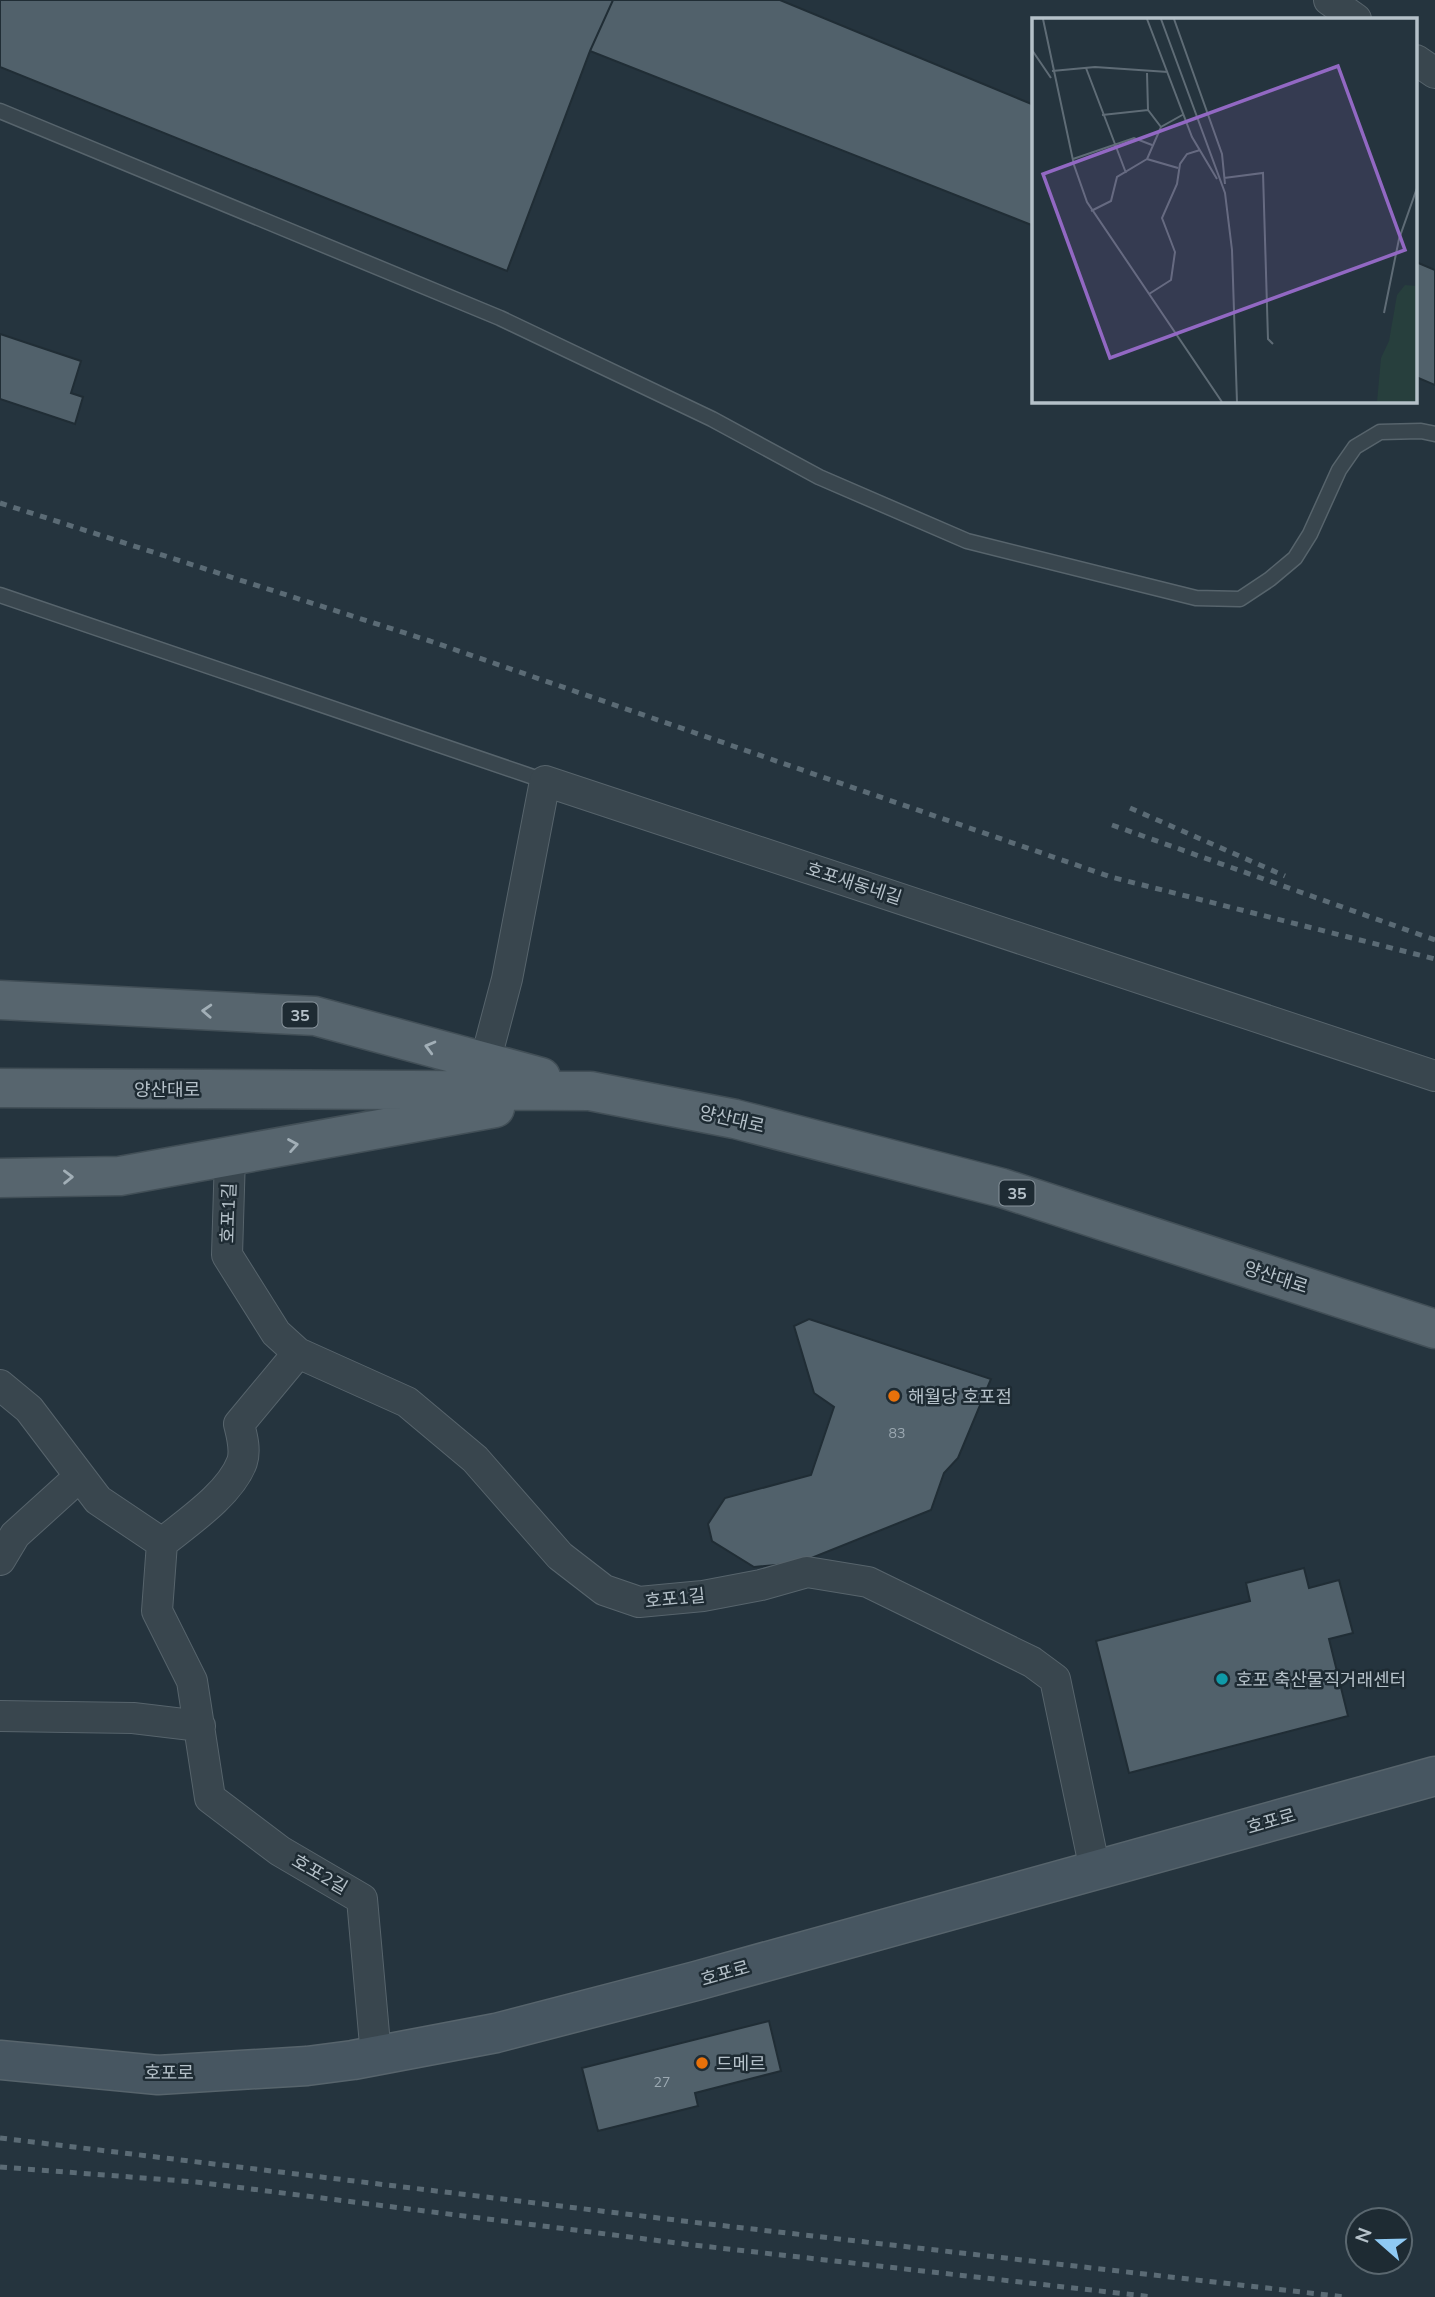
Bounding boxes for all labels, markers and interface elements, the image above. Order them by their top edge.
inset map [1032,18,1418,402]
street label: 호포새동네길 [803,857,905,909]
road number: 35 [282,1002,318,1028]
one-way arrow [201,1003,212,1018]
one-way arrow [424,1041,436,1056]
street label: 양산대로 [134,1078,200,1101]
street label: 양산대로 [697,1100,767,1138]
one-way arrow [287,1138,299,1153]
one-way arrow [63,1169,74,1184]
road number: 35 [1000,1180,1034,1205]
street label: 호포1길 [215,1182,241,1244]
street label: 양산대로 [1241,1256,1311,1298]
place label: 해월당 호포점 [908,1385,1012,1408]
marker: 해월당 호포점 [886,1388,902,1404]
house number: 83 [889,1424,905,1442]
street label: 호포1길 [644,1583,706,1613]
place label: 호포 축산물직거래센터 [1236,1668,1406,1691]
marker: 호포 축산물직거래센터 [1214,1671,1230,1687]
street label: 호포로 [1244,1803,1298,1839]
street label: 호포2길 [288,1849,352,1899]
street label: 호포로 [698,1955,752,1991]
place label: 드메르 [716,2052,766,2075]
marker: 드메르 [694,2055,710,2071]
street label: 호포로 [144,2061,194,2084]
house number: 27 [654,2073,670,2091]
north arrow [1344,2206,1414,2276]
text: N [1349,2224,1377,2246]

